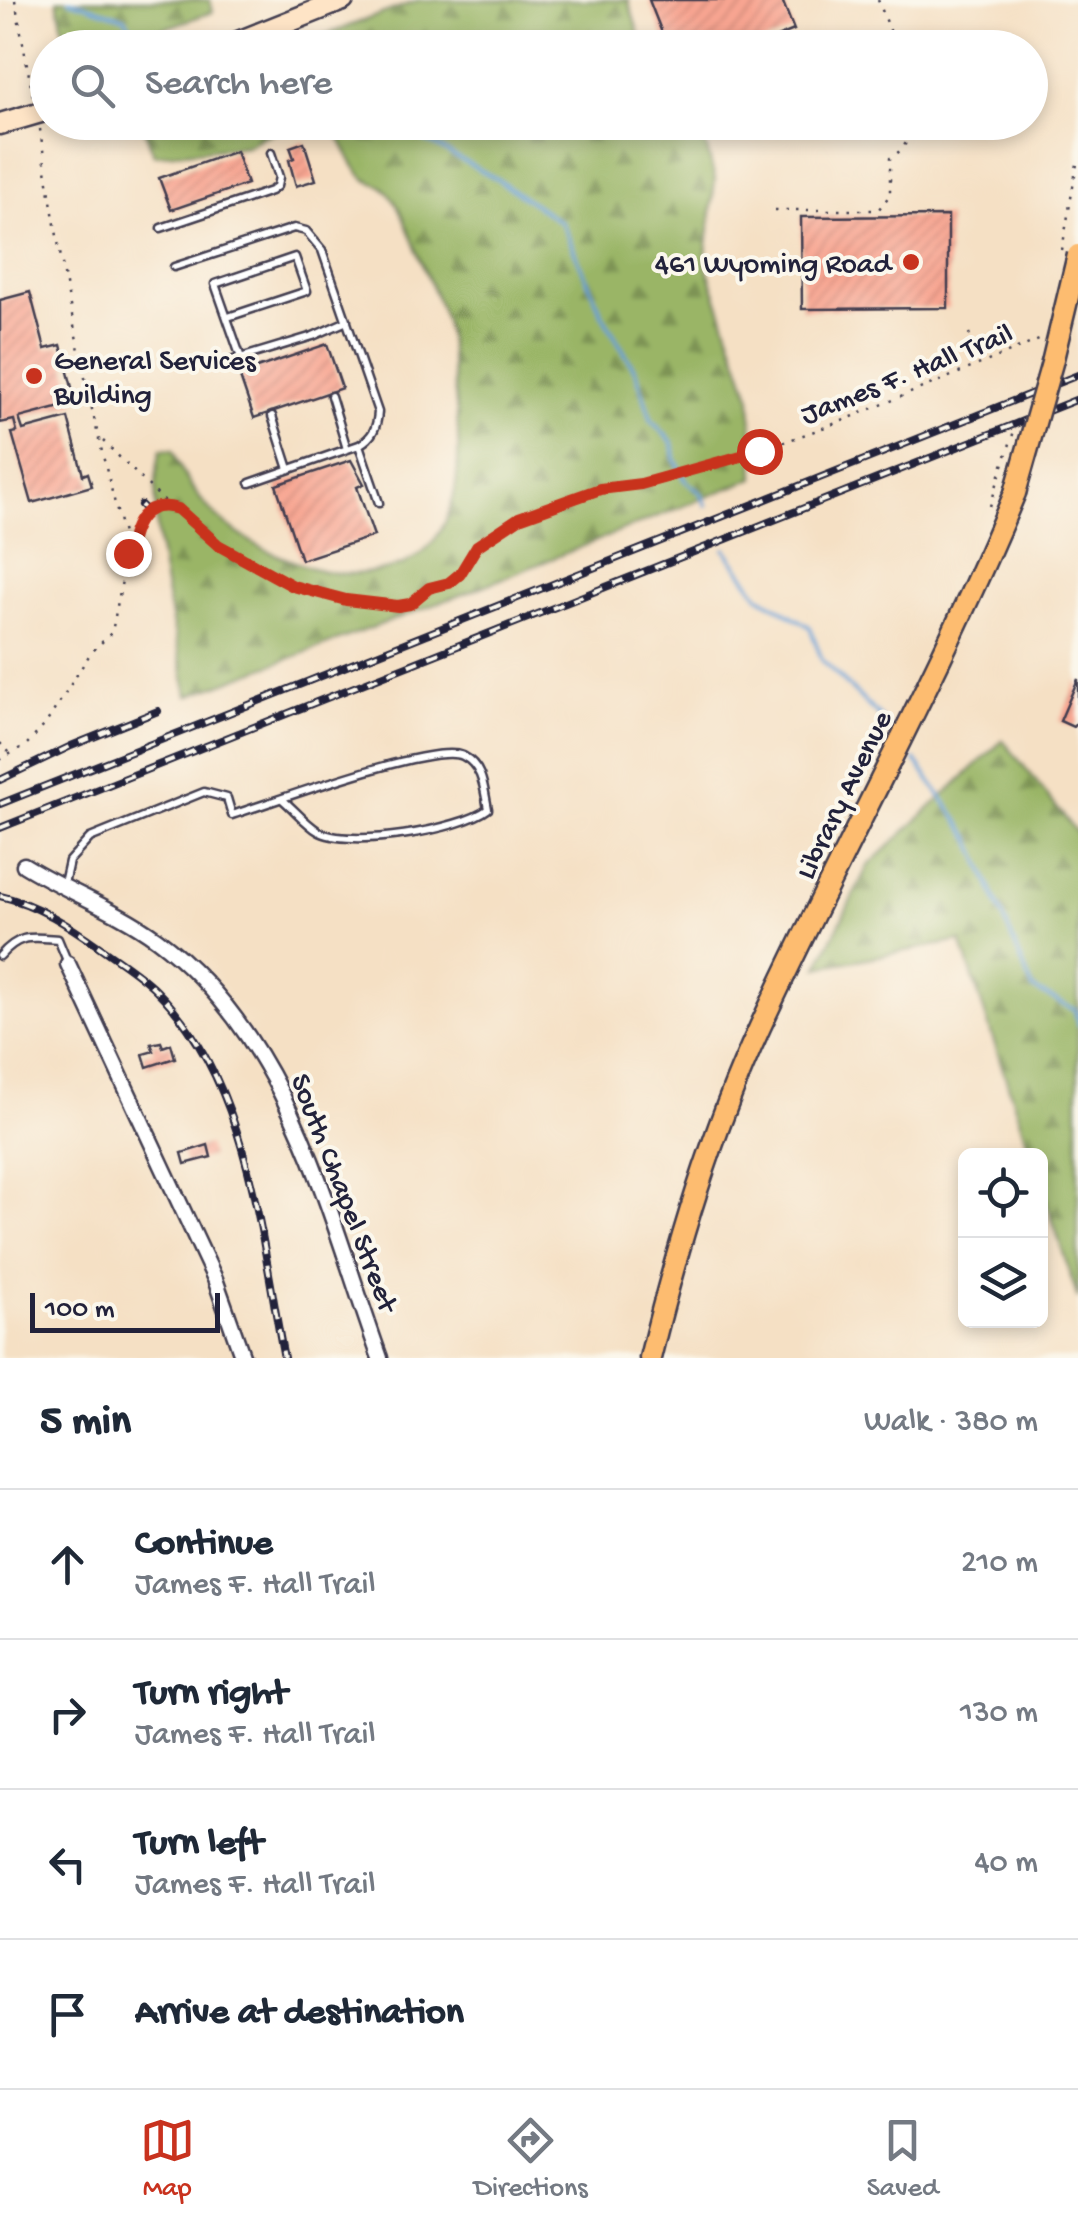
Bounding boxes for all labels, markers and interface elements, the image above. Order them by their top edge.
search box [30,30,1048,140]
icon: search [65,58,120,113]
text: Search here [145,63,332,107]
place label: 461 Wyoming Road [655,249,893,284]
marker: 461 Wyoming Road [900,251,922,273]
street label: James F. Hall Trail [797,318,1019,435]
place label: General Services Building [53,346,257,415]
marker: General Services Building [23,365,45,387]
route start [737,429,783,475]
route end [106,531,152,577]
street label: Library Avenue [790,705,902,886]
street label: South Chapel Street [280,1070,404,1320]
map controls [958,1148,1048,1328]
button: locate [958,1148,1048,1238]
button: layers [958,1238,1048,1328]
scale bar [30,1288,220,1332]
text: 100 m [45,1294,115,1327]
text: 5 min [40,1399,131,1448]
text: Walk · 380 m [864,1404,1038,1442]
text: Continue [135,1523,273,1567]
icon: ahead [40,1537,95,1592]
text: 210 m [961,1545,1038,1583]
text: James F. Hall Trail [135,1567,375,1605]
text: Turn right [135,1673,287,1717]
icon: right [40,1687,95,1742]
text: 130 m [960,1695,1038,1733]
text: James F. Hall Trail [135,1717,375,1755]
text: Turn left [135,1823,263,1867]
icon: left [40,1837,95,1892]
text: 40 m [974,1845,1038,1883]
text: James F. Hall Trail [135,1867,375,1905]
icon: arrive [40,1987,95,2042]
text: Arrive at destination [135,1992,464,2036]
tab: Map [140,2113,195,2206]
tab: Directions [474,2113,588,2206]
tab: Saved [867,2113,938,2206]

